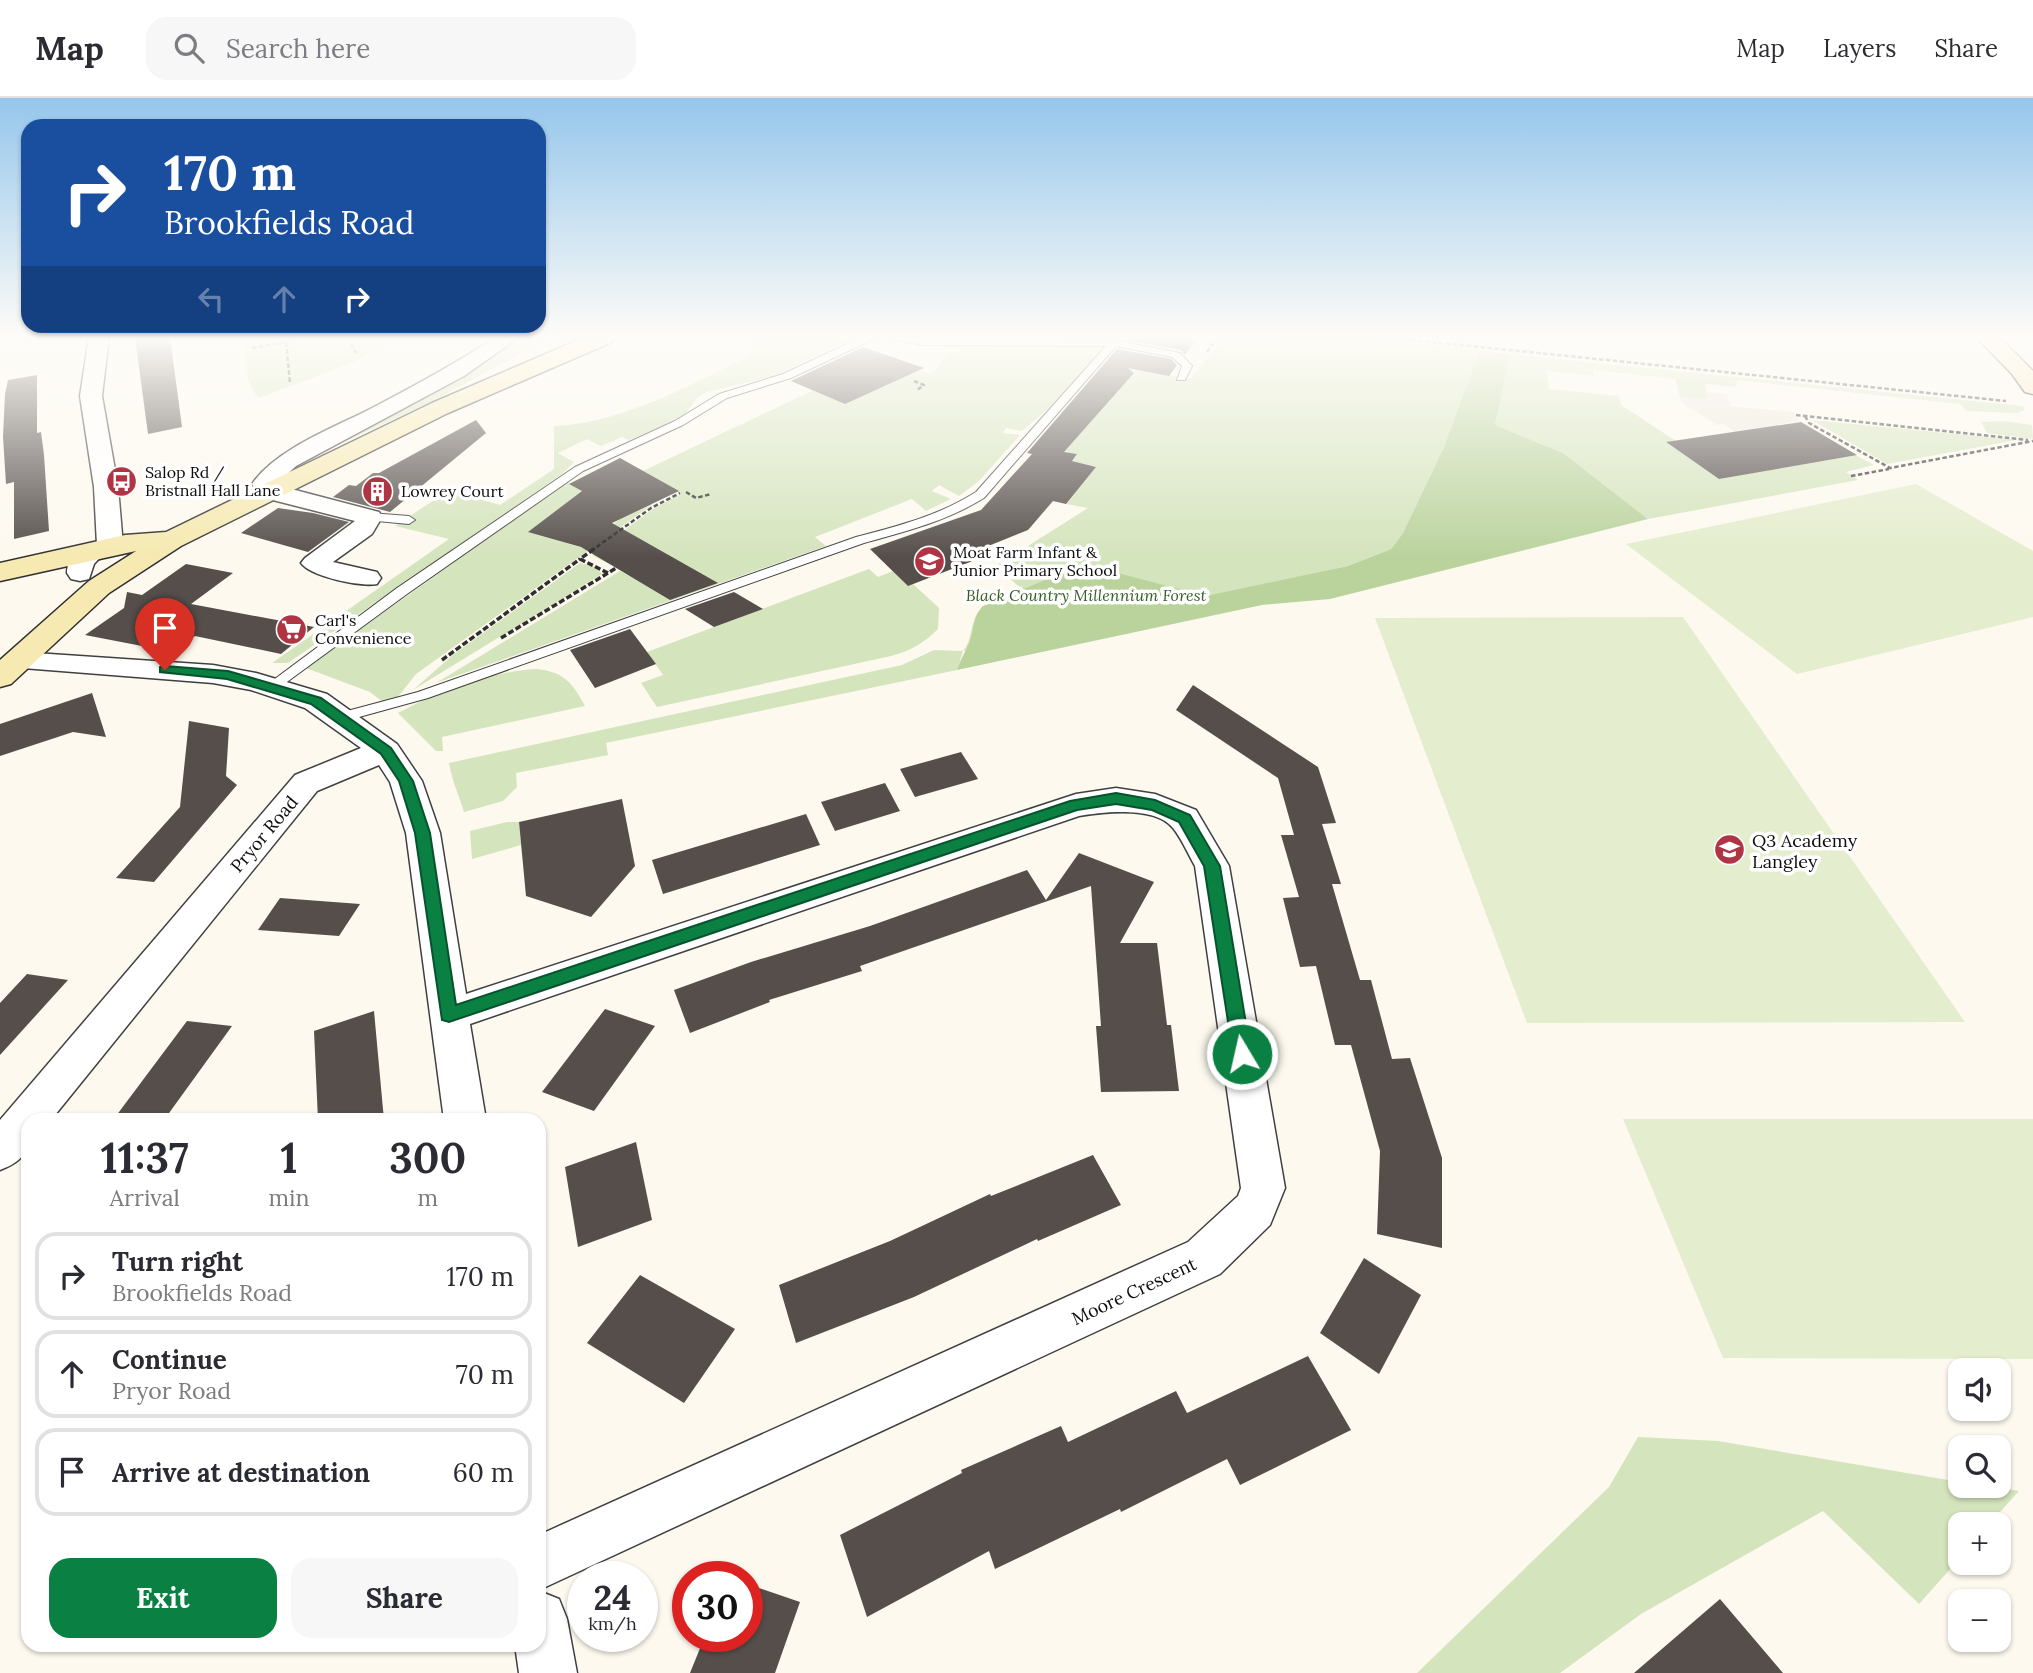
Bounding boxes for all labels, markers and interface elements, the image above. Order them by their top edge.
search box [146,17,636,80]
text: Map [35,27,104,69]
icon: search [170,29,208,67]
text: Search here [226,32,370,65]
text: Map [1736,33,1785,64]
text: Layers [1823,33,1896,64]
text: Share [1934,33,1998,64]
text: 170 m [164,141,296,203]
icon: right [49,147,140,238]
text: Brookfields Road [164,202,415,243]
icon: left [192,280,230,318]
icon: ahead [265,280,303,318]
icon: right [338,280,376,318]
place label: Salop Rd / Bristnall Hall Lane [145,462,281,500]
bus stop icon: Salop Rd / Bristnall Hall Lane [105,464,139,498]
building icon: Lowrey Court [361,474,395,508]
place label: Lowrey Court [401,481,504,501]
place label: Moat Farm Infant & Junior Primary School [952,542,1117,580]
school or university icon: Moat Farm Infant & Junior Primary School [913,544,947,578]
park label: Black Country Millennium Forest [966,585,1206,605]
pin [135,598,195,670]
icon: arrive [146,609,184,647]
place label: Carl's Convenience [315,610,412,648]
supermarket icon: Carl's Convenience [275,612,309,646]
street label: Pryor Road [225,791,303,877]
place label: Q3 Academy Langley [1752,829,1858,873]
school or university icon: Q3 Academy Langley [1712,833,1746,867]
position arrow [1205,1017,1279,1091]
text: 11:37 [101,1131,189,1185]
text: 1 [280,1131,297,1185]
text: 300 [389,1131,466,1185]
text: Arrival [110,1183,180,1212]
text: min [268,1183,309,1212]
text: m [417,1183,438,1212]
text: Turn right [112,1245,243,1278]
street label: Moore Crescent [1068,1252,1200,1330]
icon: right [53,1257,91,1295]
text: 170 m [446,1260,514,1293]
text: Brookfields Road [112,1278,292,1307]
text: Continue [112,1343,227,1376]
icon: ahead [53,1355,91,1393]
text: 70 m [456,1358,514,1391]
map controls [1948,1358,2011,1652]
button: sound [1948,1358,2011,1421]
text: Pryor Road [112,1376,231,1405]
button: search [1948,1435,2011,1498]
icon: arrive [53,1453,91,1491]
text: Arrive at destination [112,1456,370,1489]
text: 60 m [453,1456,514,1489]
button: + [1948,1512,2011,1575]
button: Exit [49,1558,277,1638]
button: Share [291,1558,518,1638]
speed limit sign: 30 [672,1561,763,1652]
text: 24 [594,1575,631,1620]
button: − [1948,1589,2011,1652]
text: km/h [588,1612,637,1635]

